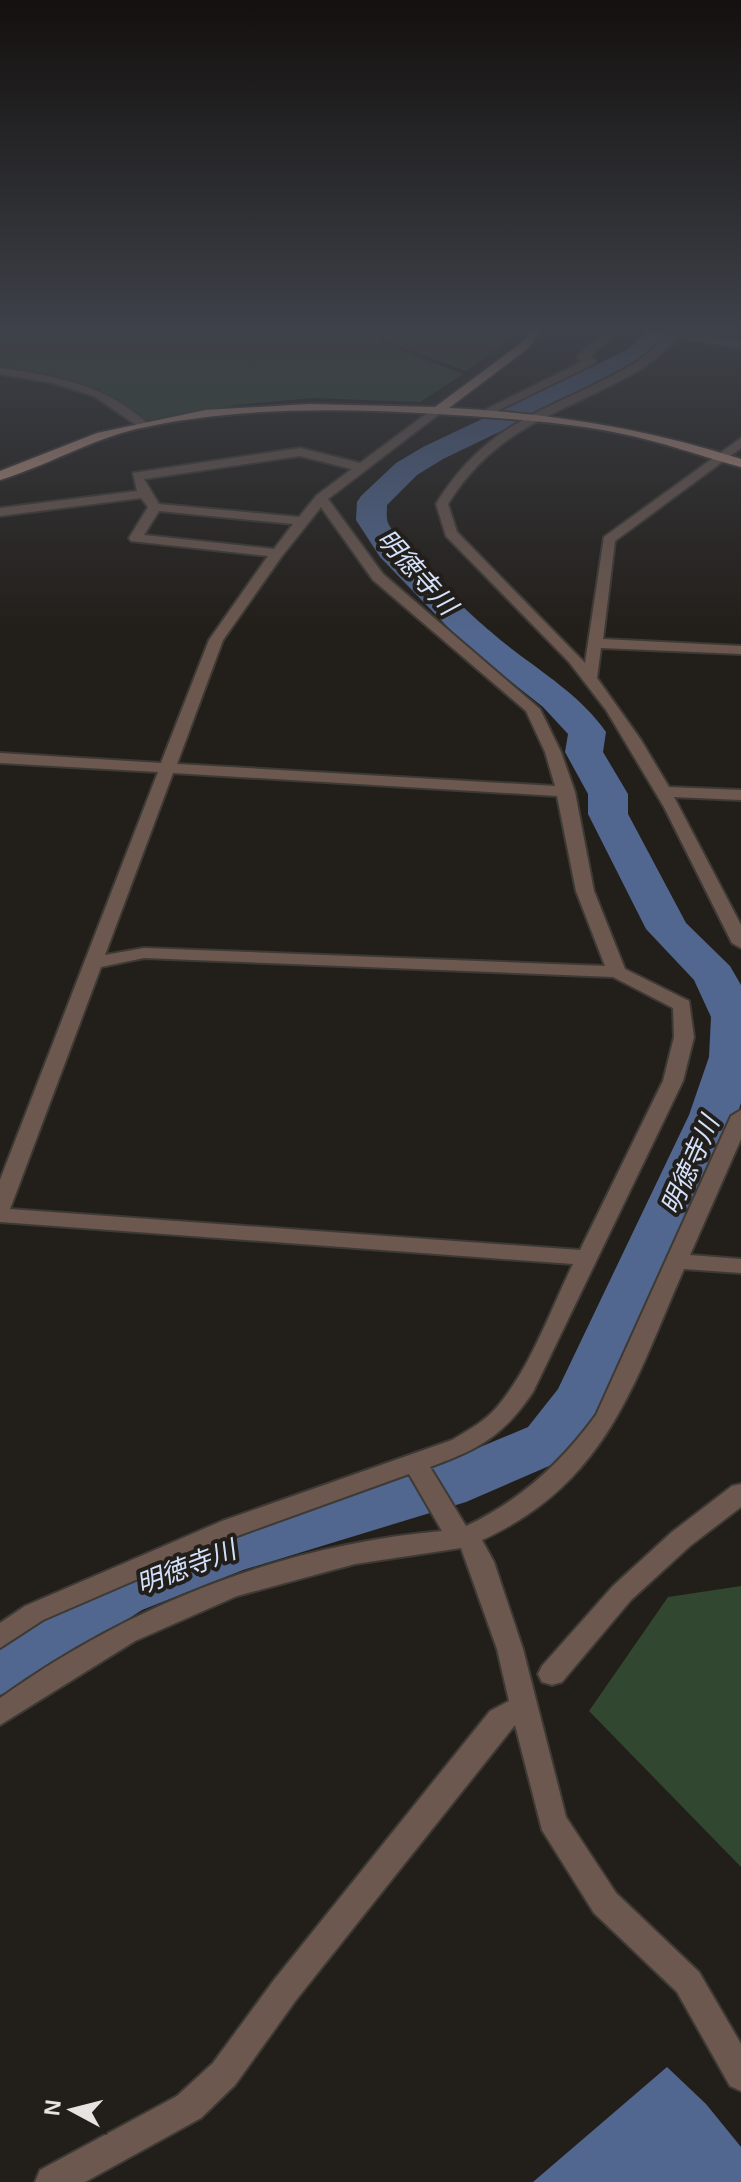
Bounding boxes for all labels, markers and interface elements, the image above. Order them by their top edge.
water label: 明徳寺川 [371,523,465,623]
water label: 明徳寺川 [655,1109,726,1219]
water label: 明徳寺川 [132,1533,243,1600]
north arrow [32,2070,112,2150]
text: N [39,2098,66,2117]

